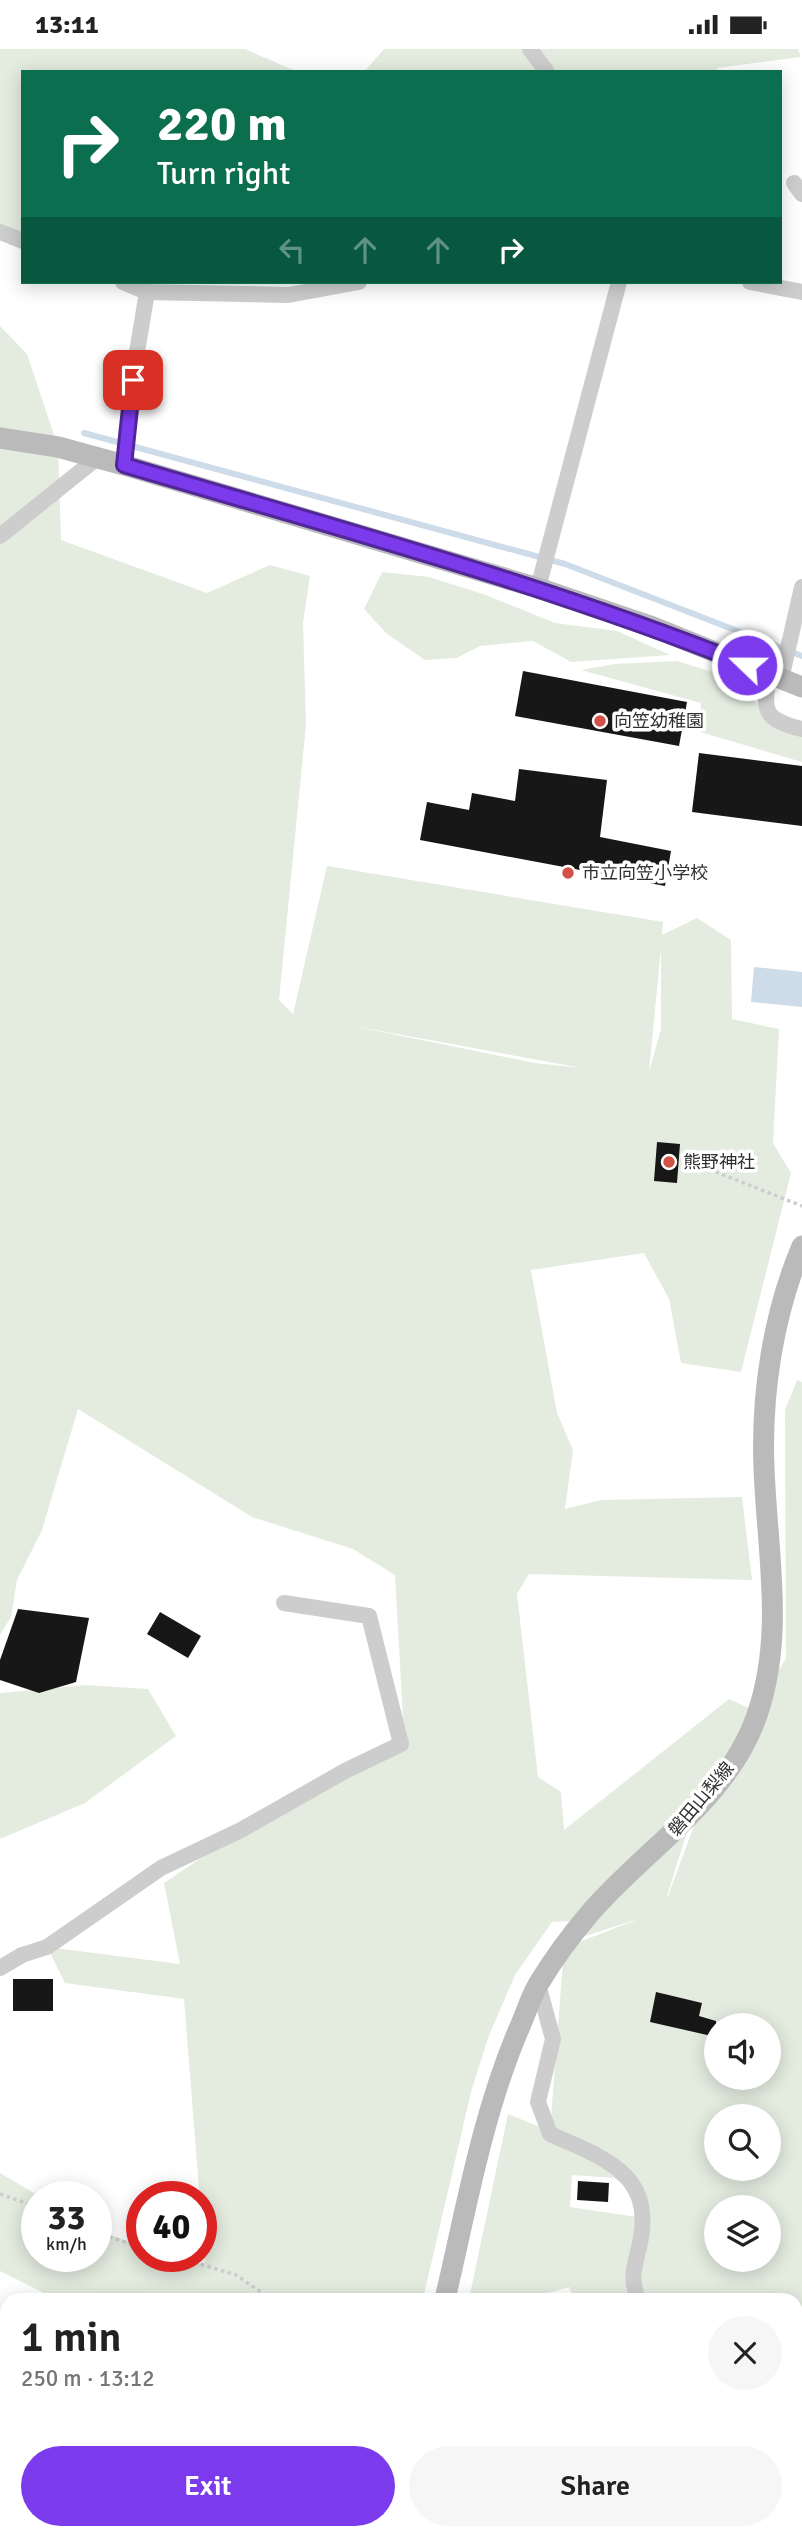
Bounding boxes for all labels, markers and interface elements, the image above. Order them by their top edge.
text: 13:11 [35,9,99,41]
text: 220 m [157,94,287,154]
icon: right [42,98,133,189]
text: Turn right [157,154,290,193]
icon: left [273,231,311,269]
icon: ahead [346,231,384,269]
icon: ahead [419,231,457,269]
icon: right [492,231,530,269]
pin [103,350,163,410]
icon: arrive [114,361,152,399]
position arrow [710,628,784,702]
place label: 向笠幼稚園 [614,710,704,732]
marker: 向笠幼稚園 [592,713,608,729]
place label: 市立向笠小学校 [582,862,708,884]
marker: 市立向笠小学校 [560,865,576,881]
place label: 熊野神社 [683,1151,755,1173]
marker: 熊野神社 [661,1154,677,1170]
street label: 磐田山梨線 [664,1757,738,1841]
map controls [704,2013,781,2272]
button: sound [704,2013,781,2090]
button: search [704,2104,781,2181]
speed limit sign: 40 [126,2181,217,2272]
button: layers [704,2195,781,2272]
text: 33 [48,2196,85,2239]
text: km/h [46,2233,87,2255]
text: 1 min [21,2312,122,2363]
button: close [708,2316,782,2390]
text: 250 m · 13:12 [21,2364,155,2393]
button: Exit [21,2446,395,2526]
button: Share [409,2446,782,2526]

